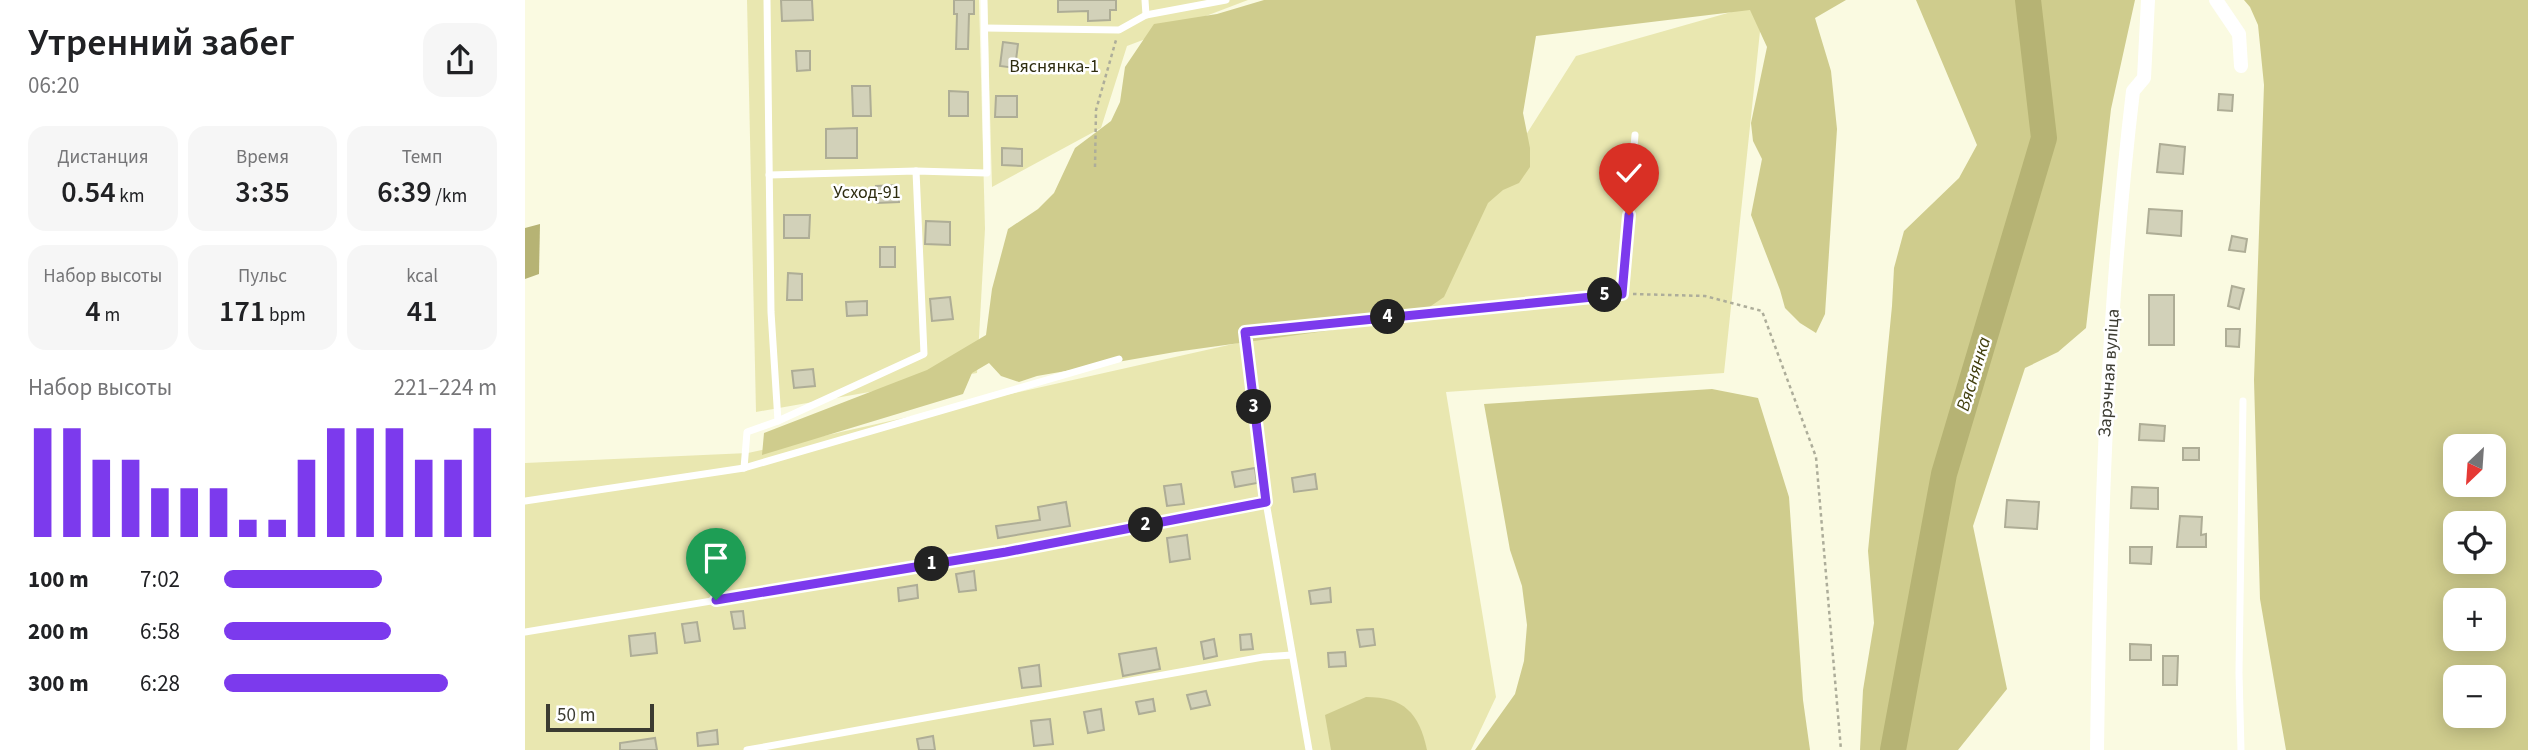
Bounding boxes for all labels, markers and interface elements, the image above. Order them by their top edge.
text: Утренний забег [28,16,295,70]
button: share [423,23,497,97]
park label: Вяснянка-1 [1009,54,1099,79]
text: 06:20 [28,69,79,102]
pin [1599,143,1659,215]
text: Дистанция [57,144,148,171]
text: Время [236,144,289,171]
text: Темп [402,144,443,171]
icon: check [1610,154,1648,192]
text: 0.54 [61,171,116,214]
text: 3:35 [235,171,290,214]
text: 6:39 [377,171,432,214]
park label: Усход-91 [833,180,901,205]
text: km [116,183,145,210]
text: /km [432,183,467,210]
text: Набор высоты [43,263,162,290]
text: Пульс [238,263,287,290]
text: kcal [406,263,438,290]
pin: 5 [1587,278,1623,312]
text: 5 [1599,281,1610,308]
text: 4 [85,290,101,333]
text: 171 [219,290,265,333]
text: 41 [407,290,438,333]
pin: 4 [1371,300,1405,334]
text: m [101,302,120,329]
text: bpm [265,302,306,329]
text: 4 [1382,303,1393,330]
street label: Зарэчная вуліца [2092,308,2126,438]
water label: Вяснянка [1950,333,1998,415]
text: Набор высоты [28,371,172,404]
text: 221–224 m [394,371,497,404]
pin: 3 [1237,390,1271,424]
text: 3 [1248,393,1259,420]
north arrow [2443,434,2506,497]
map controls [2443,434,2506,728]
pin: 2 [1129,508,1163,542]
text: 2 [1140,511,1151,538]
button: locate [2443,511,2506,574]
pin [686,528,746,600]
icon: arrive [697,539,735,577]
pin: 1 [915,546,949,582]
text: 1 [926,550,937,577]
text: 100 m [28,563,89,596]
text: 7:02 [140,563,180,596]
button: + [2443,588,2506,651]
text: 200 m [28,615,89,648]
text: 6:58 [140,615,180,648]
button: − [2443,665,2506,728]
text: 300 m [28,667,89,700]
text: 6:28 [140,667,180,700]
scale bar [546,701,655,733]
text: 50 m [557,702,595,729]

